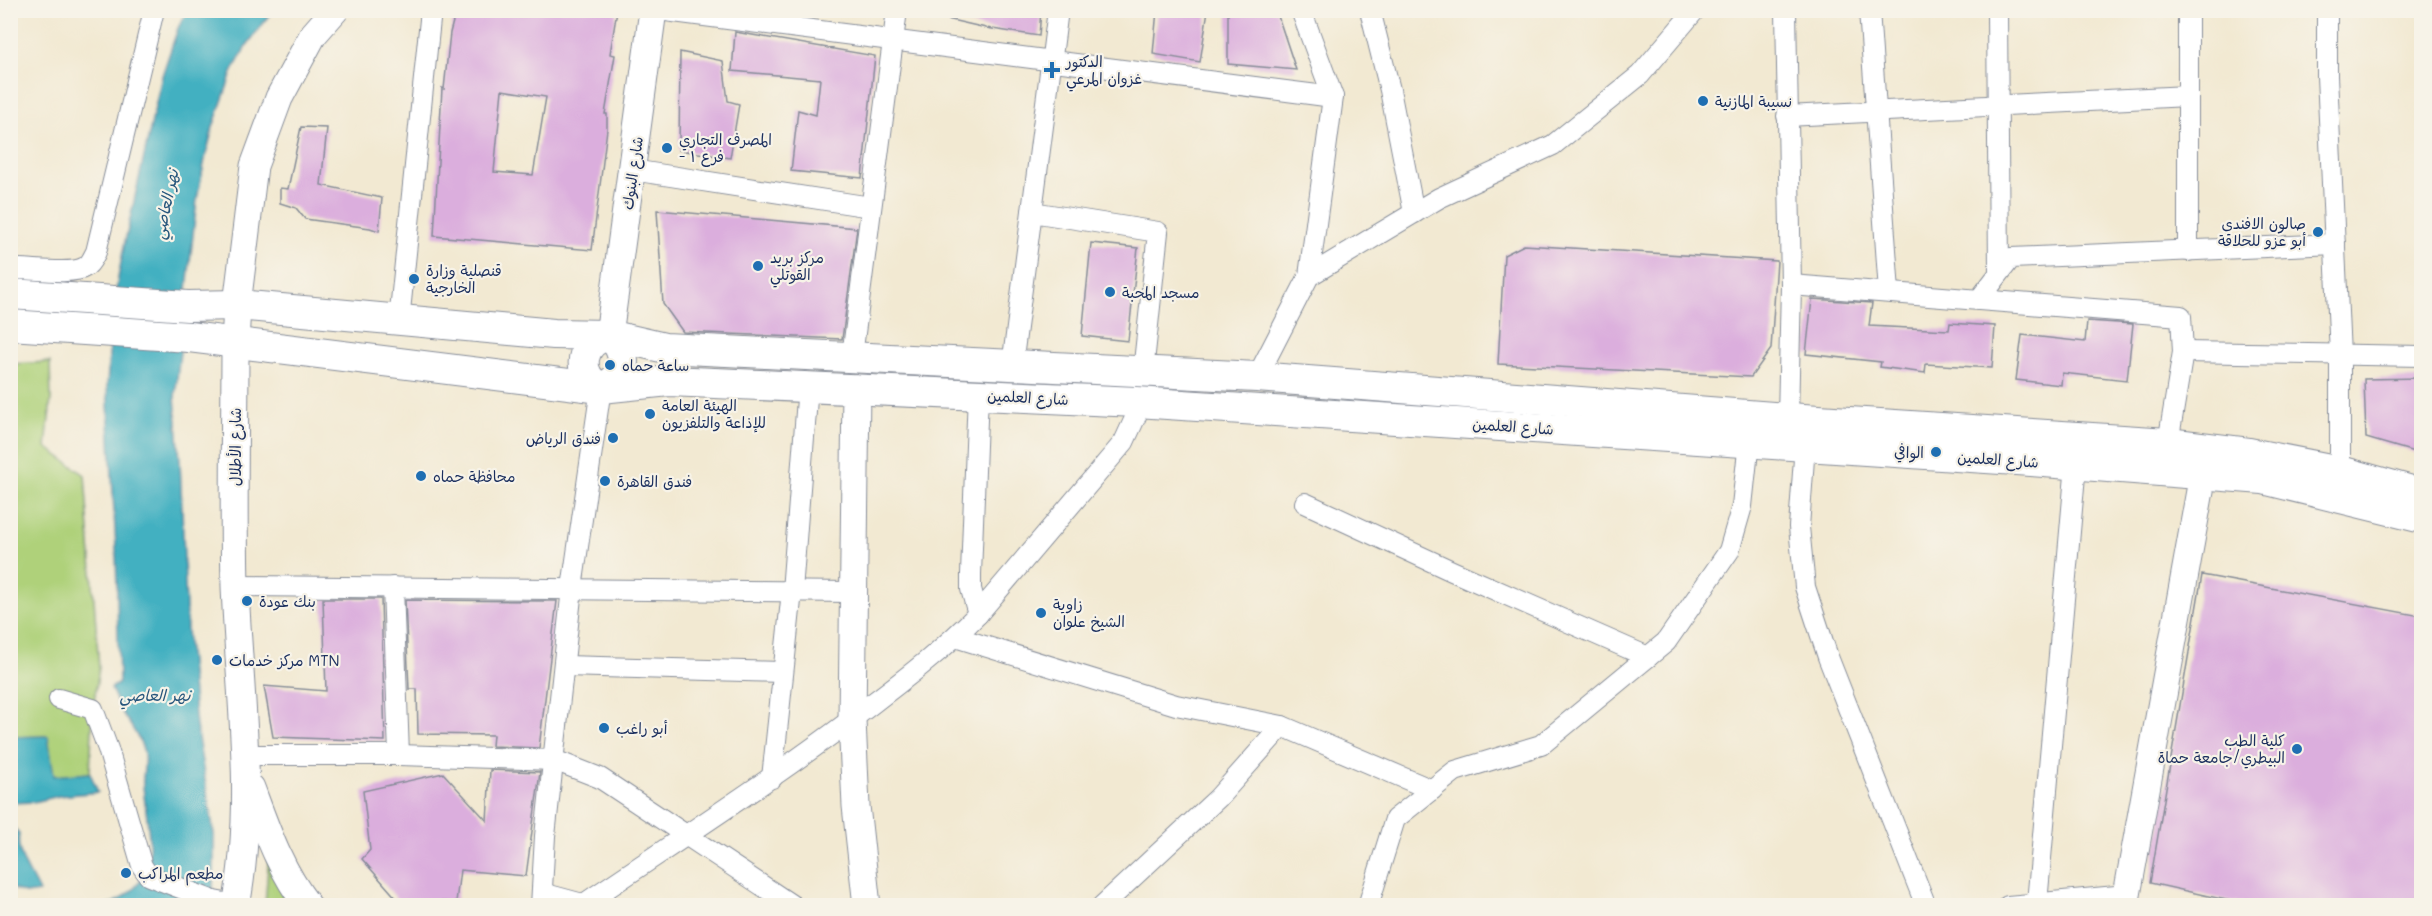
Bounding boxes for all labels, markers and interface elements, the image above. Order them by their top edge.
place label: الدكتور غزوان المرعي [1065,51,1142,92]
marker: الدكتور غزوان المرعي [1043,61,1061,79]
place label: نسيبة المازنية [1715,91,1792,111]
marker: نسيبة المازنية [1696,94,1710,108]
place label: المصرف التجاري - فرع ١ [679,129,772,167]
street label: شارع البنوك [617,135,648,211]
marker: المصرف التجاري - فرع ١ [660,141,674,155]
water label: نهر العاصي [147,165,188,242]
place label: صالون الافندي أبو عزو للحلاقة [2218,213,2306,250]
marker: صالون الافندي أبو عزو للحلاقة [2311,225,2325,239]
place label: مركز بريد القوتلي [770,247,824,288]
marker: مركز بريد القوتلي [751,259,765,273]
place label: قنصلية وزارة الخارجية [426,260,502,297]
marker: قنصلية وزارة الخارجية [407,272,421,286]
place label: مسجد المحبة [1122,282,1199,302]
marker: مسجد المحبة [1103,285,1117,299]
place label: ساعة حماه [622,355,689,375]
marker: ساعة حماه [603,358,617,372]
street label: شارع العلمين [987,385,1069,410]
place label: الهيئة العامة للإذاعة والتلفزيون [662,395,766,433]
marker: الهيئة العامة للإذاعة والتلفزيون [643,407,657,421]
street label: شارع الأطلال [225,408,246,486]
street label: شارع العلمين [1472,413,1554,440]
place label: فندق الرياض [526,428,601,448]
marker: فندق الرياض [606,431,620,445]
place label: الوافي [1894,442,1924,463]
marker: الوافي [1929,445,1943,459]
street label: شارع العلمين [1957,446,2039,473]
place label: محافظة حماه [433,466,515,486]
marker: محافظة حماه [414,469,428,483]
place label: فندق القاهرة [617,471,692,491]
marker: فندق القاهرة [598,474,612,488]
place label: بنك عودة [259,591,316,611]
marker: بنك عودة [240,594,254,608]
place label: زاوية الشيخ علوان [1053,594,1125,632]
marker: زاوية الشيخ علوان [1034,606,1048,620]
place label: مركز خدمات MTN [229,650,340,670]
marker: مركز خدمات MTN [210,653,224,667]
water label: نهر العاصي [120,684,193,710]
place label: أبو راغب [616,718,668,738]
marker: أبو راغب [597,721,611,735]
place label: كلية الطب البيطري/جامعة حماة [2158,730,2285,769]
marker: كلية الطب البيطري/جامعة حماة [2290,742,2304,756]
place label: مطعم المراكب [138,863,223,886]
marker: مطعم المراكب [119,866,133,880]

